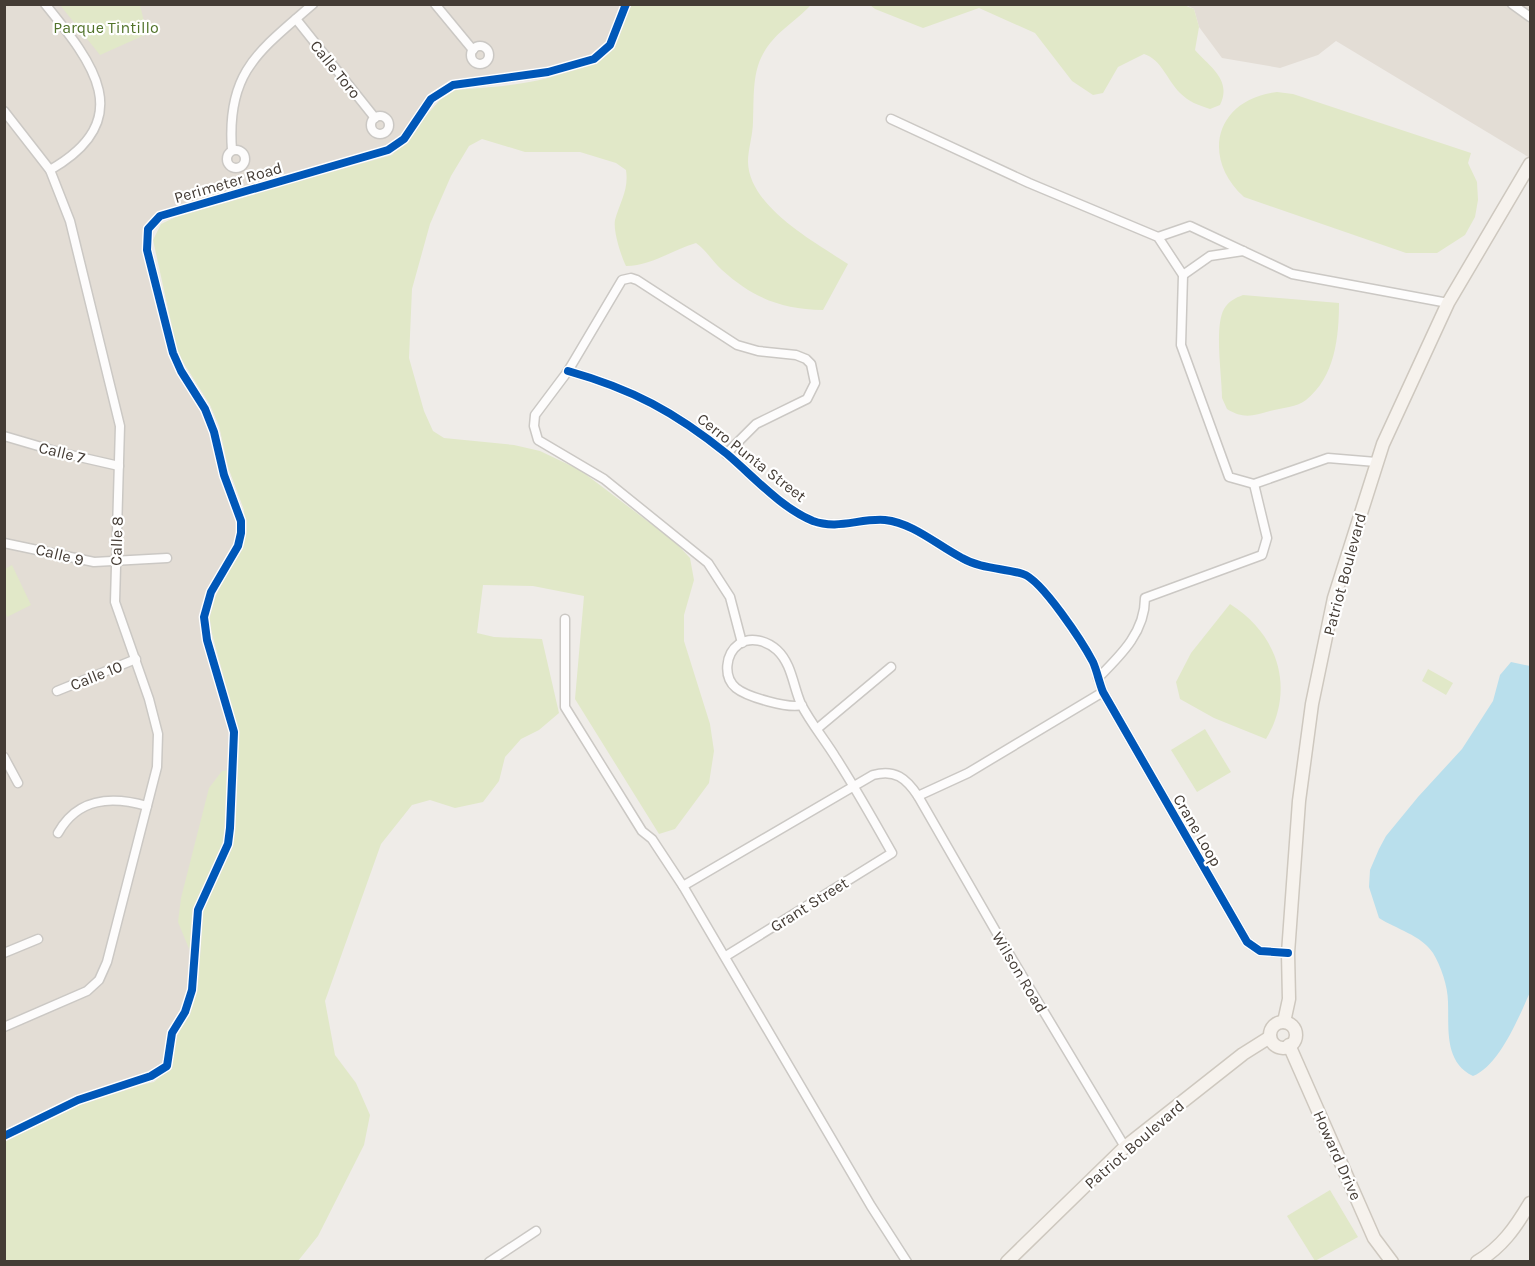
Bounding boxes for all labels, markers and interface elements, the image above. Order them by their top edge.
park label: Parque Tintillo [53,18,159,37]
street label: Calle Toro [306,36,365,102]
street label: Perimeter Road [172,158,284,207]
street label: Cerro Punta Street [693,409,810,506]
street label: Calle 7 [37,438,88,468]
street label: Patriot Boulevard [1319,511,1370,637]
street label: Calle 8 [106,516,127,566]
street label: Calle 9 [34,539,86,570]
street label: Calle 10 [67,656,125,694]
street label: Crane Loop [1169,791,1226,870]
street label: Grant Street [767,873,852,936]
street label: Wilson Road [988,928,1051,1016]
street label: Patriot Boulevard [1081,1096,1188,1193]
street label: Howard Drive [1309,1107,1366,1203]

